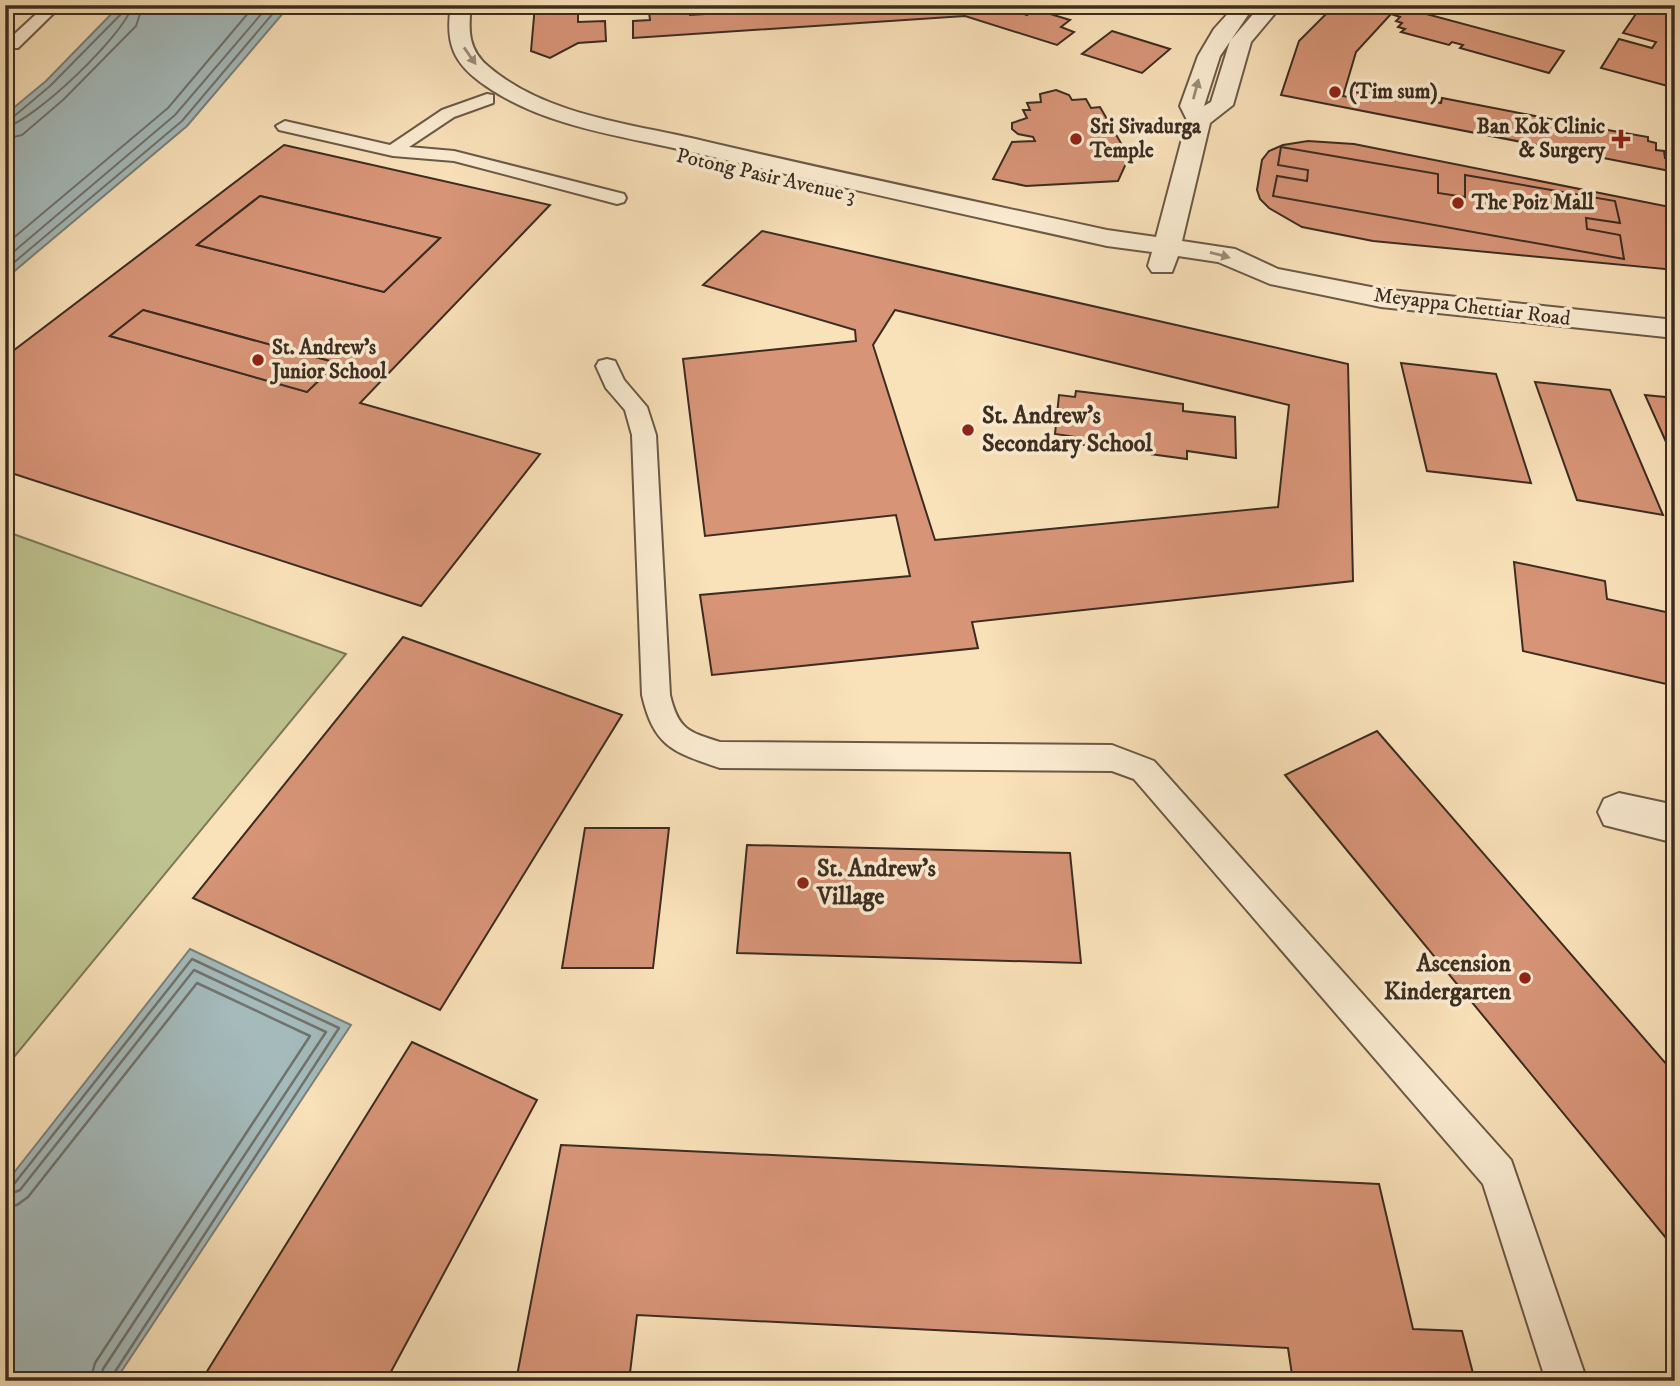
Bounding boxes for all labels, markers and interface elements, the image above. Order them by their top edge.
one-way arrow [463,47,477,66]
one-way arrow [1191,78,1202,100]
place label: (Tim sum) [1349,79,1438,105]
marker: (Tim sum) [1327,84,1343,100]
place label: Sri Sivadurga Temple [1089,114,1202,164]
place label: Ban Kok Clinic & Surgery [1477,114,1606,164]
marker: Ban Kok Clinic & Surgery [1611,129,1631,149]
marker: Sri Sivadurga Temple [1068,131,1084,147]
street label: Potong Pasir Avenue 3 [674,143,858,209]
place label: The Poiz Mall [1471,190,1595,216]
marker: The Poiz Mall [1450,195,1466,211]
one-way arrow [1210,250,1232,261]
street label: Meyappa Chettiar Road [1372,282,1572,332]
place label: St. Andrew's Junior School [270,335,387,385]
marker: St. Andrew's Junior School [250,352,266,368]
place label: St. Andrew's Secondary School [982,401,1153,459]
marker: St. Andrew's Secondary School [960,422,976,438]
place label: St. Andrew's Village [816,854,936,912]
marker: St. Andrew's Village [795,875,811,891]
place label: Ascension Kindergarten [1384,949,1511,1007]
marker: Ascension Kindergarten [1517,970,1533,986]

